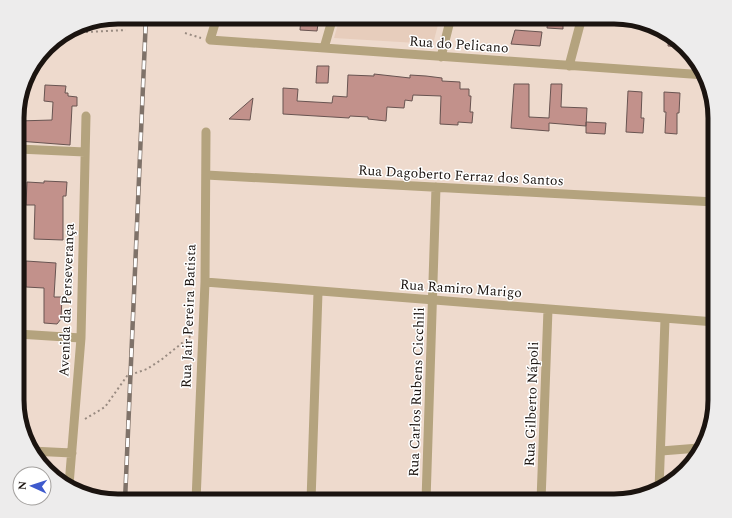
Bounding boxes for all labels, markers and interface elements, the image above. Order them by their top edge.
street label: Rua do Pelicano [409,31,509,58]
street label: Rua Dagoberto Ferraz dos Santos [358,160,564,191]
street label: Avenida da Perseverança [53,223,80,377]
street label: Rua Jair Pereira Batista [175,244,202,388]
street label: Rua Ramiro Marigo [399,274,523,303]
street label: Rua Carlos Rubens Cicchili [403,307,430,477]
street label: Rua Gilberto Nápoli [519,341,544,467]
north arrow [12,466,52,506]
text: N [14,481,31,490]

